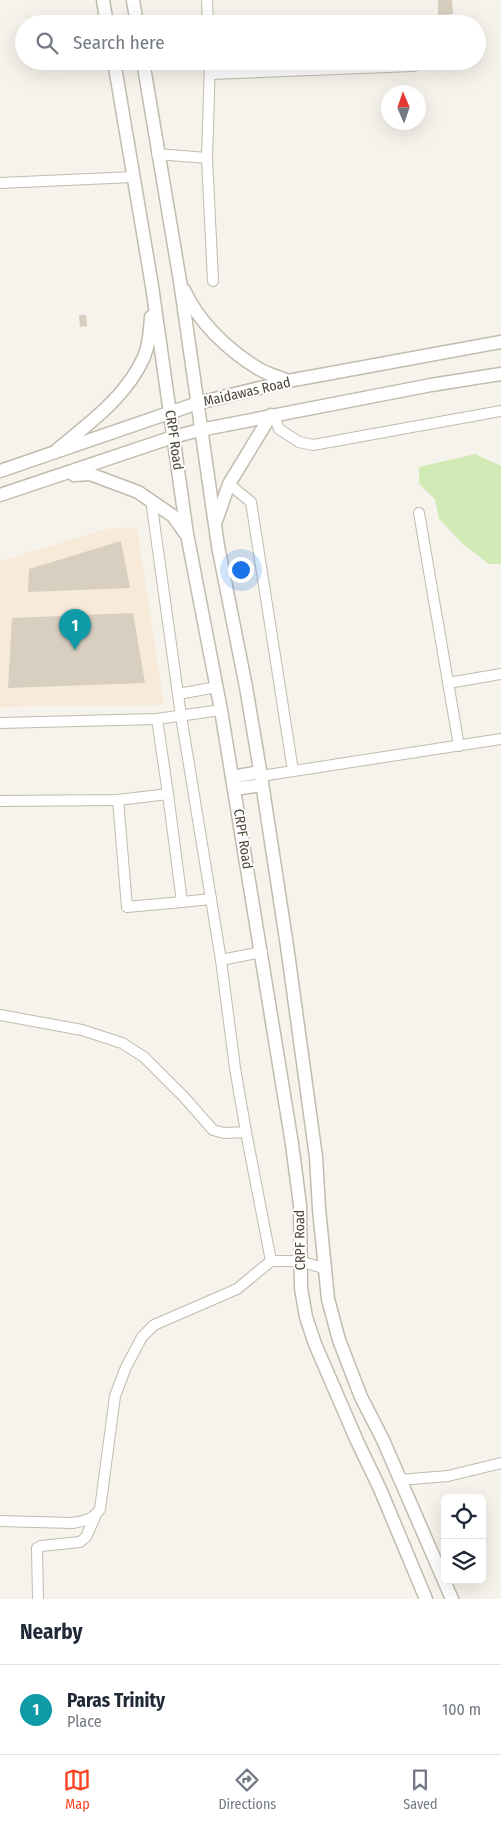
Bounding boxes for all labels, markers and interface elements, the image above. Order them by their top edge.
search box [15,15,486,70]
icon: search [33,29,61,57]
text: Search here [73,31,165,54]
north arrow [381,85,426,130]
street label: Maidawas Road [202,374,292,410]
street label: CRPF Road [161,409,187,471]
your location [228,557,254,583]
pin: 1 [59,609,91,650]
street label: CRPF Road [230,808,256,870]
street label: CRPF Road [291,1210,309,1270]
map controls [441,1494,486,1584]
button: locate [441,1494,486,1539]
button: layers [441,1539,486,1584]
text: Nearby [20,1619,82,1645]
text: Paras Trinity [67,1689,165,1712]
text: 1 [33,1700,39,1719]
text: 100 m [442,1700,481,1719]
text: Place [67,1712,102,1731]
tab: Map [63,1766,91,1813]
tab: Directions [218,1766,276,1813]
tab: Saved [403,1766,438,1813]

